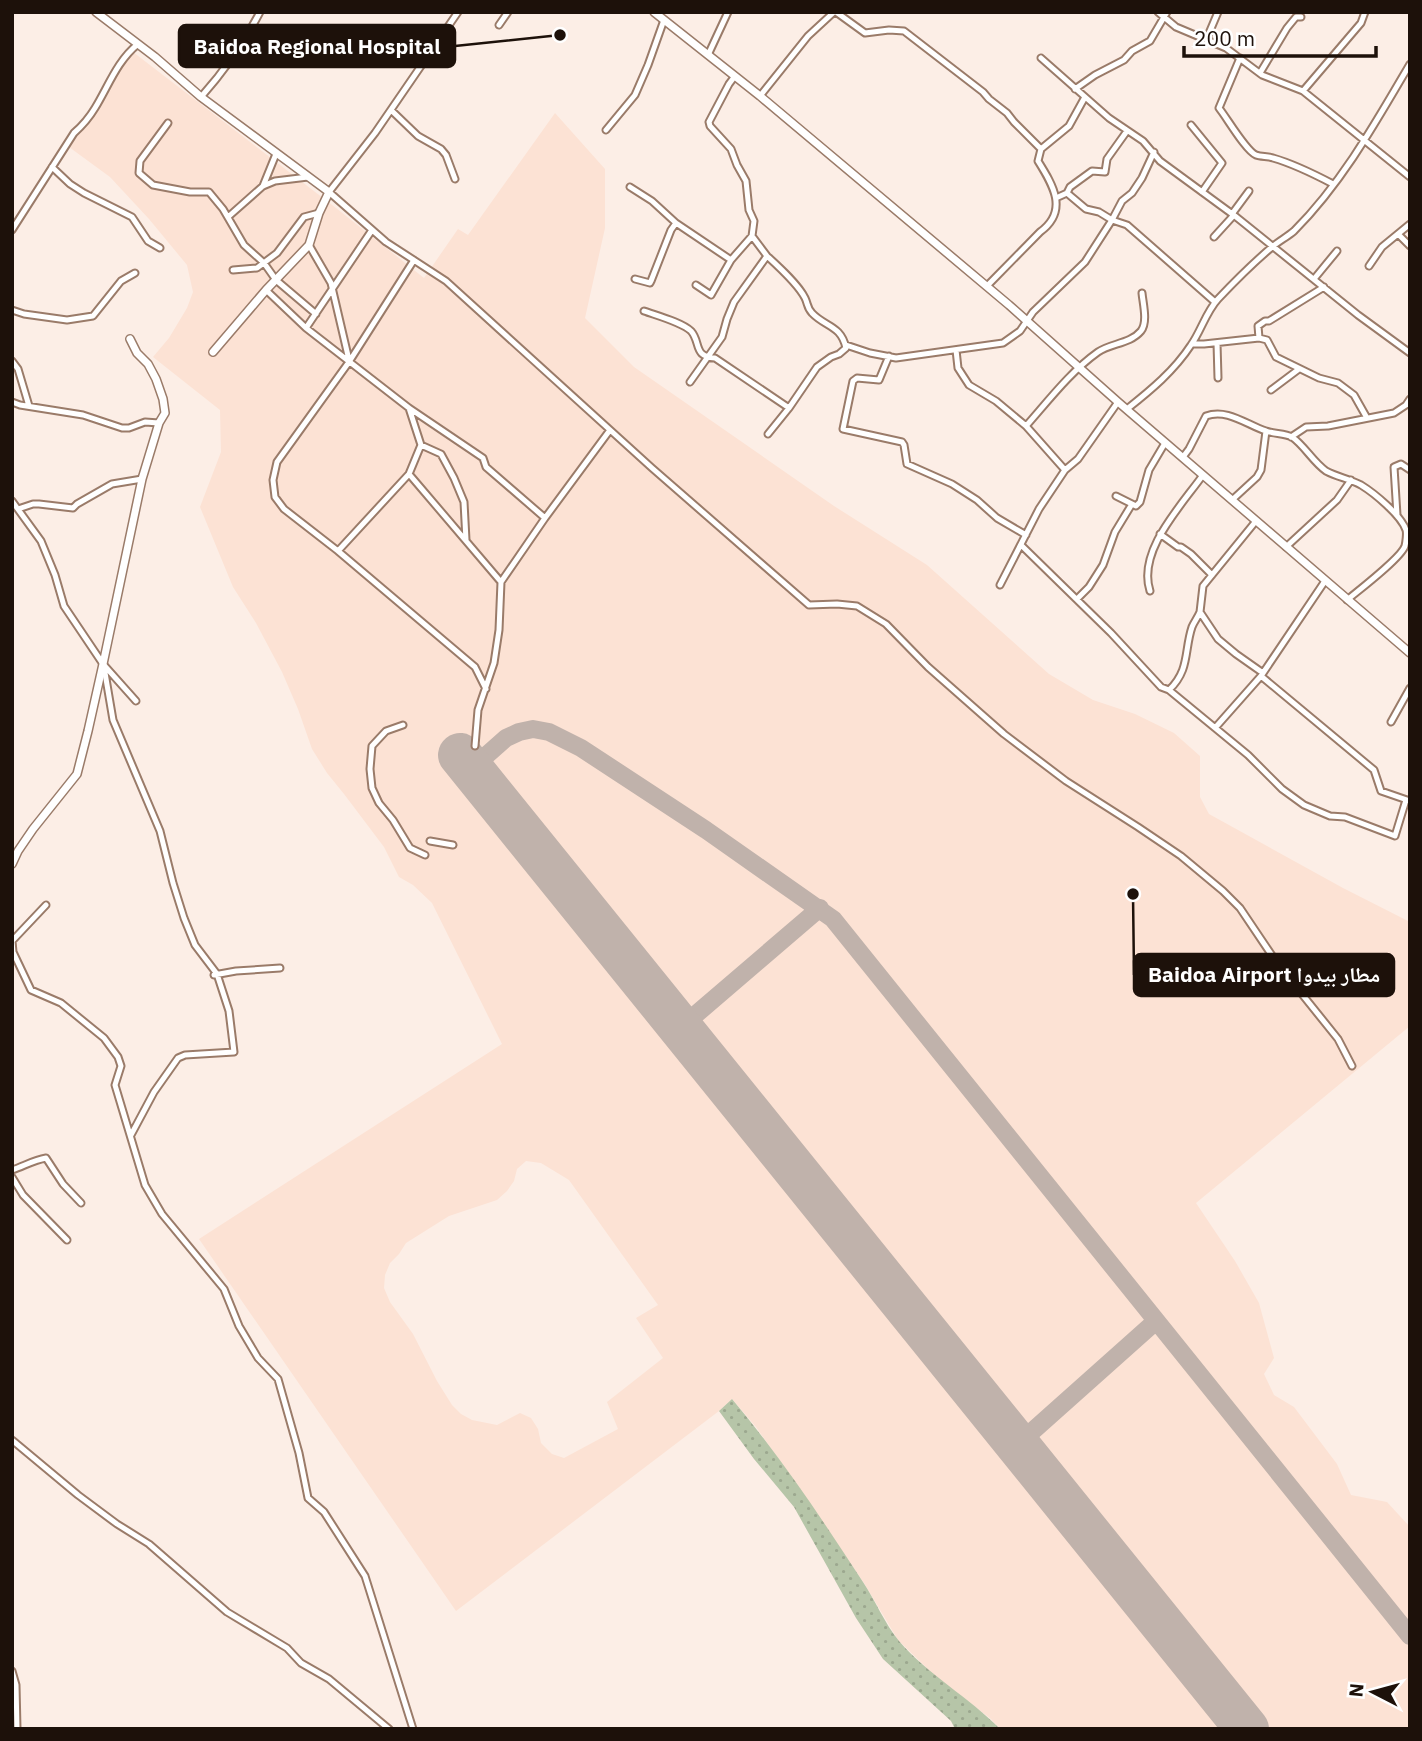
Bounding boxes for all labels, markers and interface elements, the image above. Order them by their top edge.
scale bar [1184,14,1376,58]
text: 200 m [1194,24,1255,52]
callout: Baidoa Regional Hospital [179,25,455,67]
text: Baidoa Regional Hospital [193,32,441,60]
callout: Baidoa Airport مطار بيدوا [1134,954,1394,996]
text: Baidoa Airport مطار بيدوا [1148,960,1380,988]
north arrow [1338,1657,1408,1727]
text: N [1343,1682,1369,1698]

